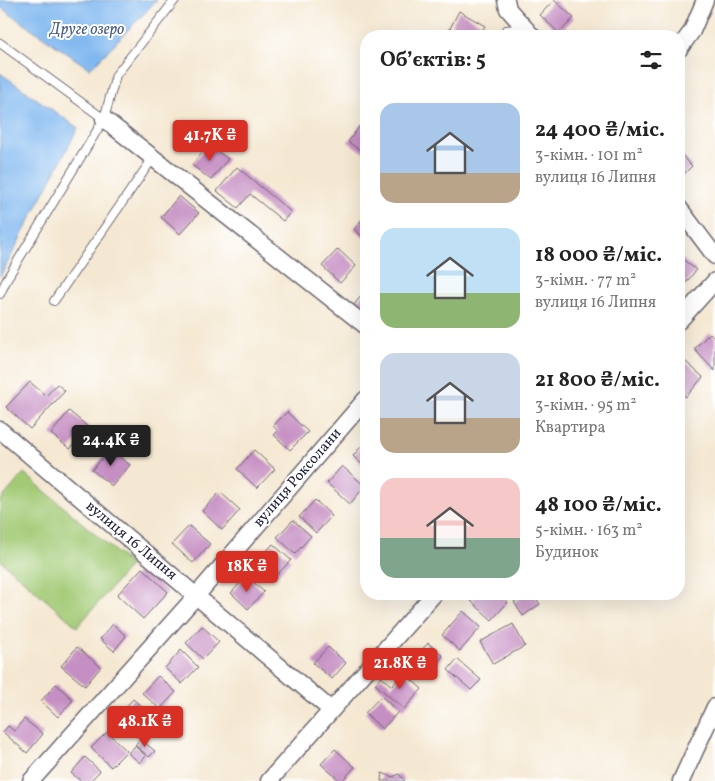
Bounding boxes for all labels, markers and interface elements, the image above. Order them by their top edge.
water label: Друге озеро [49,19,125,41]
text: Об’єктів: 5 [380,46,486,75]
icon: filters [637,46,665,74]
text: 24 400 ₴/міс. [535,116,665,145]
pin: 41.7K ₴ [164,120,256,162]
icon: home [420,123,480,183]
text: 41.7K ₴ [184,125,236,147]
text: 3-кімн. · 101 m² [535,145,643,167]
text: вулиця 16 Липня [535,167,656,189]
text: 18 000 ₴/міс. [535,241,662,270]
icon: home [420,248,480,308]
text: 3-кімн. · 77 m² [535,270,636,292]
text: вулиця 16 Липня [535,292,656,314]
text: 21 800 ₴/міс. [535,366,660,395]
icon: home [420,373,480,433]
text: 3-кімн. · 95 m² [535,395,636,417]
text: Квартира [535,417,605,439]
pin: 24.4K ₴ [65,424,157,467]
street label: вулиця Роксолани [249,424,347,532]
text: 24.4K ₴ [83,430,139,452]
text: 48 100 ₴/міс. [535,491,662,520]
street label: вулиця 16 Липня [81,496,181,586]
icon: home [420,498,480,558]
text: 5-кімн. · 163 m² [535,520,642,542]
text: Будинок [535,542,599,564]
pin: 18K ₴ [212,550,282,593]
text: 18K ₴ [227,556,267,578]
pin: 21.8K ₴ [354,648,446,690]
text: 21.8K ₴ [374,653,426,675]
pin: 48.1K ₴ [99,706,191,748]
text: 48.1K ₴ [118,711,172,733]

